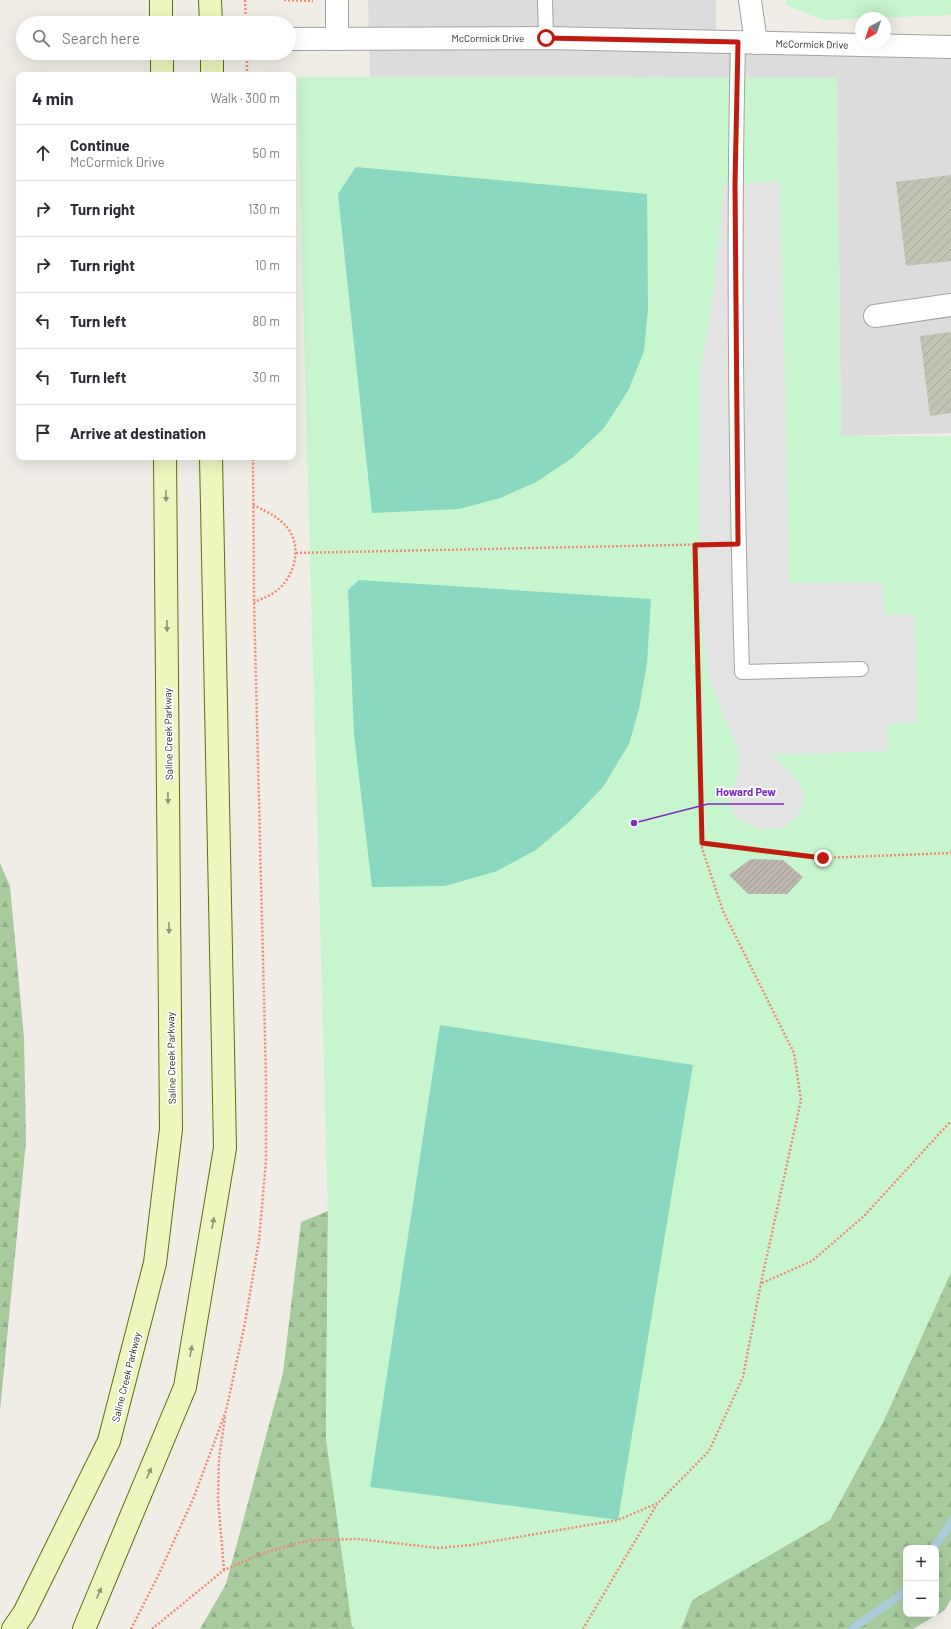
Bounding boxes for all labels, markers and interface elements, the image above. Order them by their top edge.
north arrow [855,12,891,48]
search box [16,16,296,60]
icon: search [30,27,52,49]
text: Search here [62,29,140,47]
route start [537,29,555,47]
street label: McCormick Drive [452,32,524,44]
street label: McCormick Drive [775,37,849,51]
text: 4 min [32,88,74,108]
text: Walk · 300 m [210,90,280,106]
text: Continue [70,136,130,154]
icon: ahead [32,142,54,164]
text: 50 m [253,145,280,161]
text: McCormick Drive [70,154,165,170]
icon: right [32,198,54,220]
text: Turn right [70,200,135,218]
text: 130 m [248,201,280,217]
icon: right [32,254,54,276]
text: Turn right [70,256,135,274]
text: 10 m [255,257,280,273]
icon: left [32,310,54,332]
text: Turn left [70,312,126,330]
text: 80 m [253,313,280,329]
icon: left [32,366,54,388]
text: Turn left [70,368,126,386]
text: 30 m [253,369,280,385]
icon: arrive [32,422,54,444]
text: Arrive at destination [70,424,206,442]
one-way arrow [162,490,169,502]
one-way arrow [164,620,170,633]
street label: Saline Creek Parkway [161,687,175,780]
callout: Howard Pew [708,781,784,804]
text: Howard Pew [716,785,776,798]
one-way arrow [165,792,171,805]
route end [814,849,832,867]
one-way arrow [166,922,173,934]
street label: Saline Creek Parkway [164,1011,178,1104]
one-way arrow [210,1216,216,1229]
street label: Saline Creek Parkway [109,1330,143,1423]
one-way arrow [188,1345,194,1357]
one-way arrow [146,1467,152,1479]
map controls [903,1545,939,1617]
button: + [903,1545,939,1581]
button: − [903,1581,939,1617]
one-way arrow [95,1587,102,1599]

